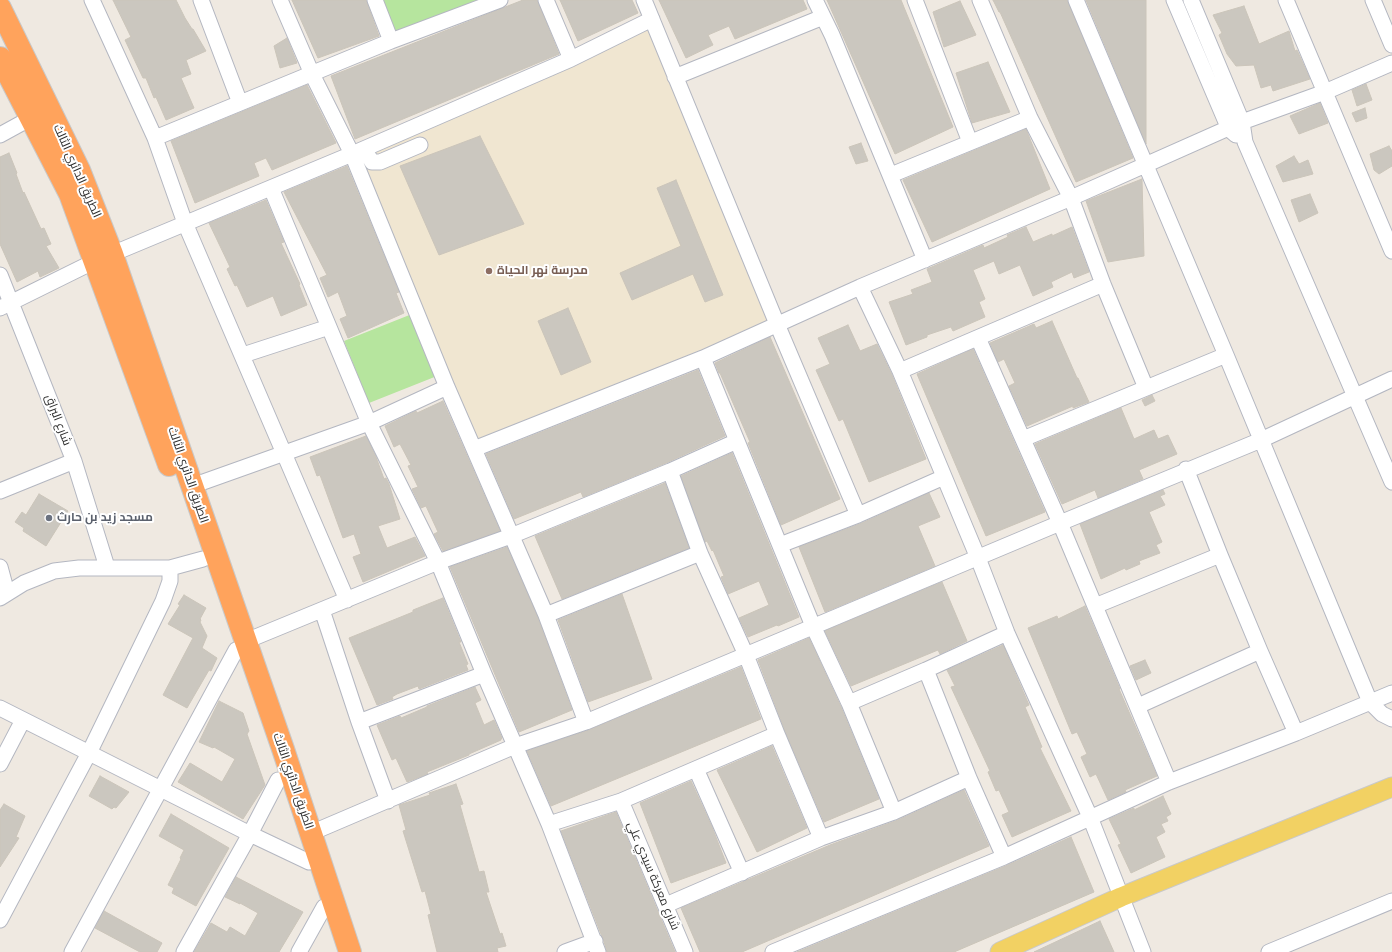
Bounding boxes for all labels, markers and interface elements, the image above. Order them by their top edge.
street label: الطريق الدائري الثالث [50,122,104,220]
place label: مدرسة نهر الحياة [497,264,588,278]
marker: مدرسة نهر الحياة [484,266,494,276]
street label: شارع البراق [42,392,74,448]
street label: الطريق الدائري الثالث [165,425,211,525]
place label: مسجد زيد بن حارث [57,511,153,525]
marker: مسجد زيد بن حارث [44,513,54,523]
street label: الطريق الدائري الثالث [270,731,316,831]
street label: شارع معركة سيدي علي [624,820,682,932]

